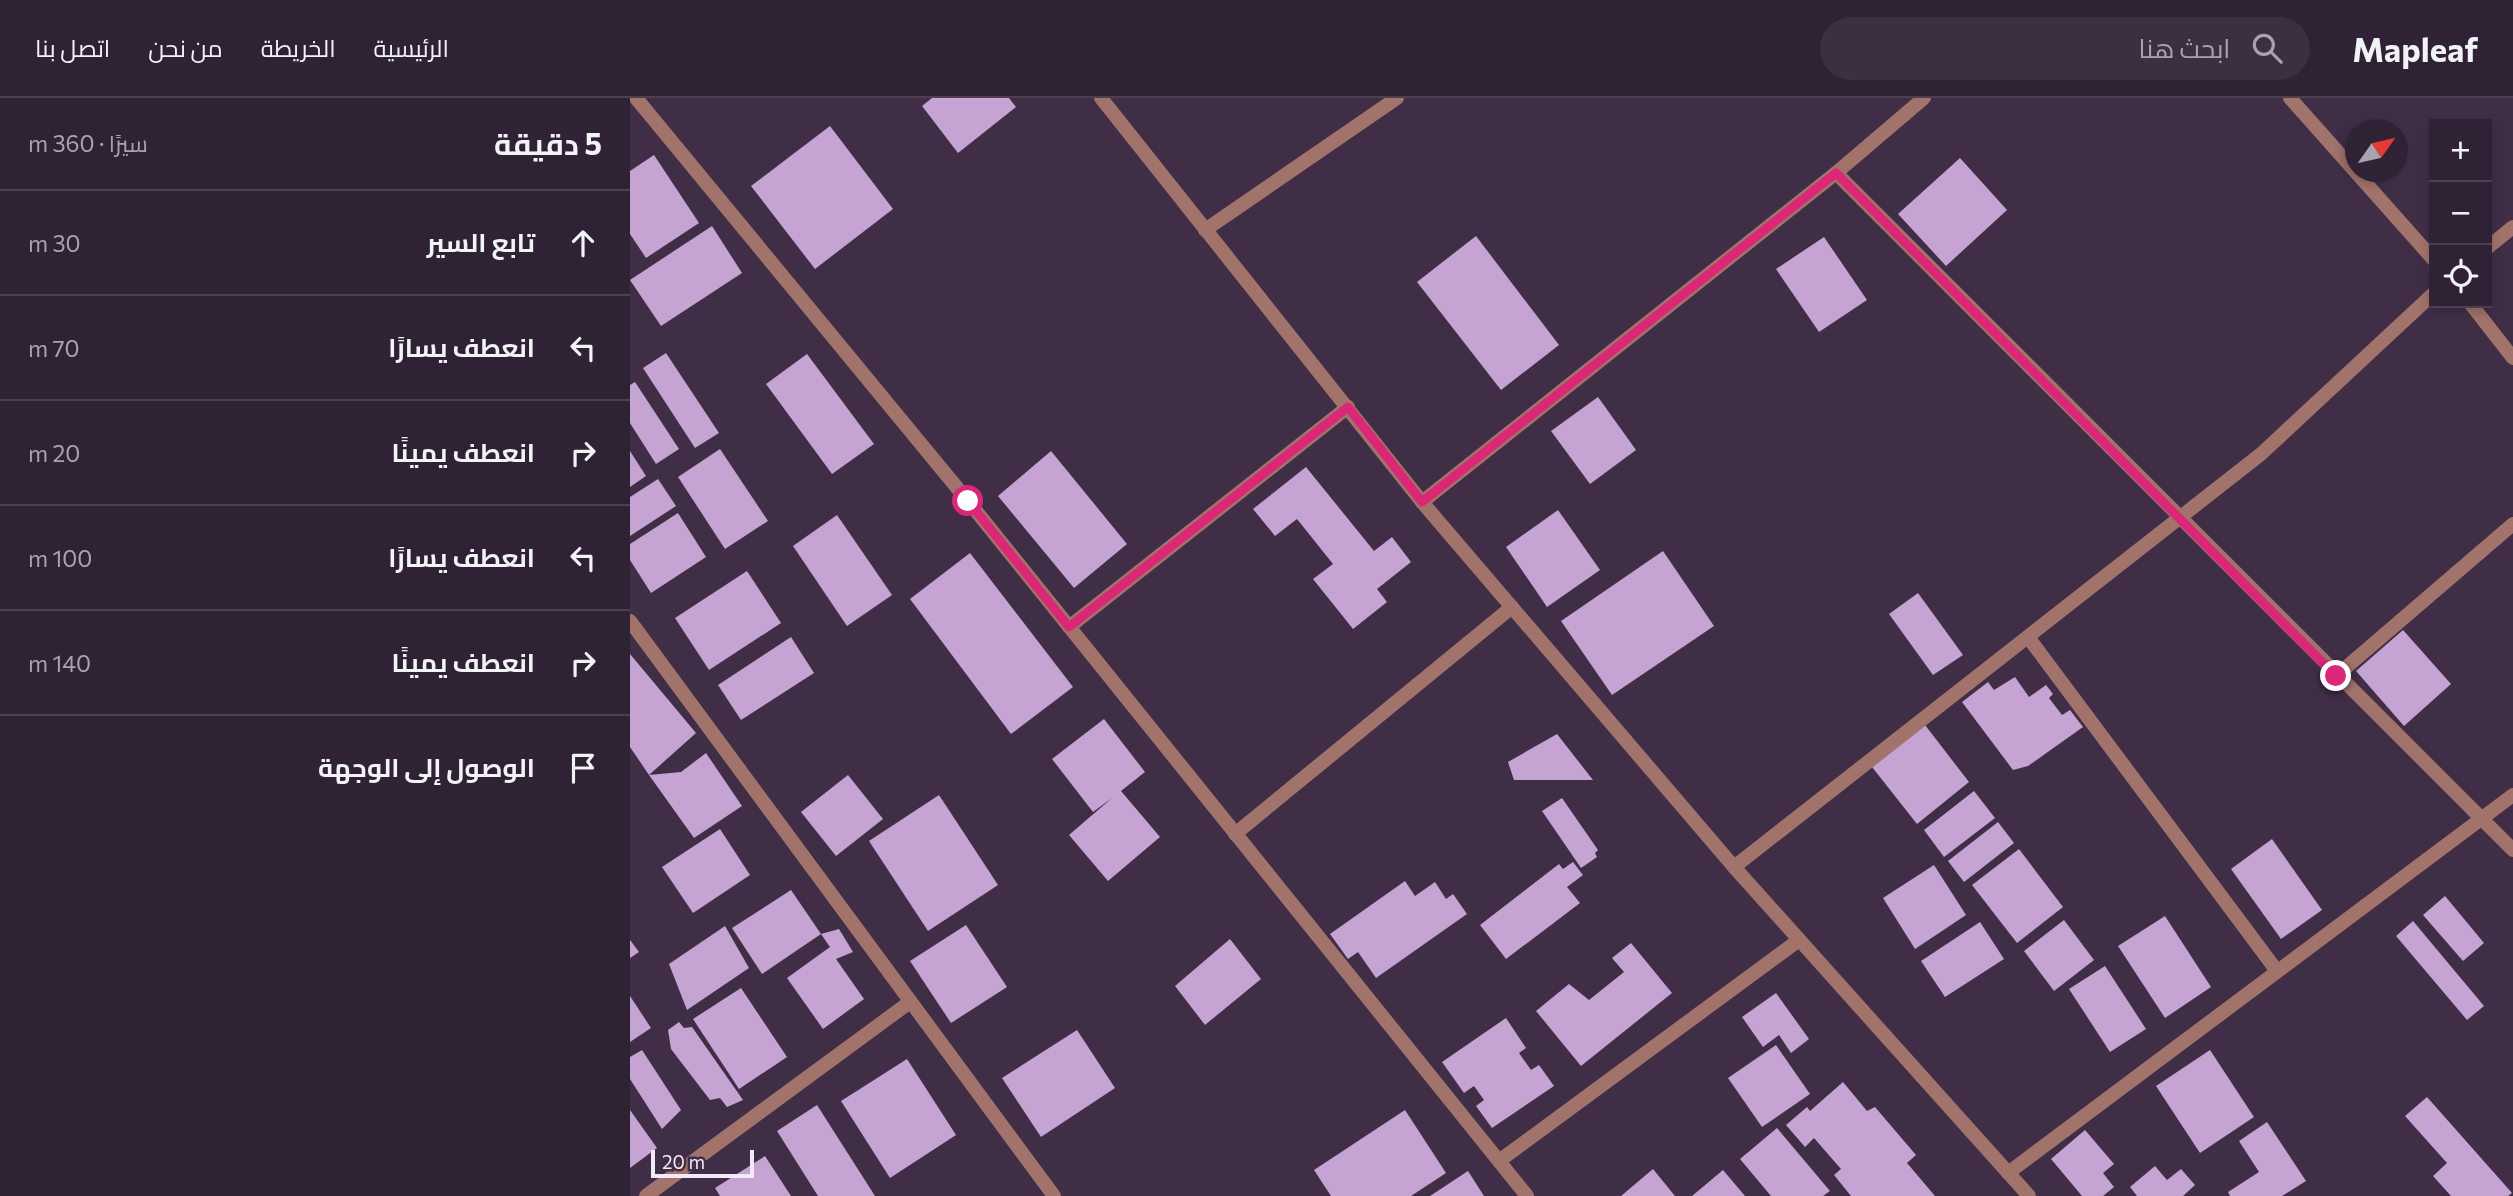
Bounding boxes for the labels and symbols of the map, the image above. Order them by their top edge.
north arrow [2345,119,2408,182]
route start [952,485,983,516]
route end [2320,660,2351,691]
scale bar [651,1147,754,1179]

